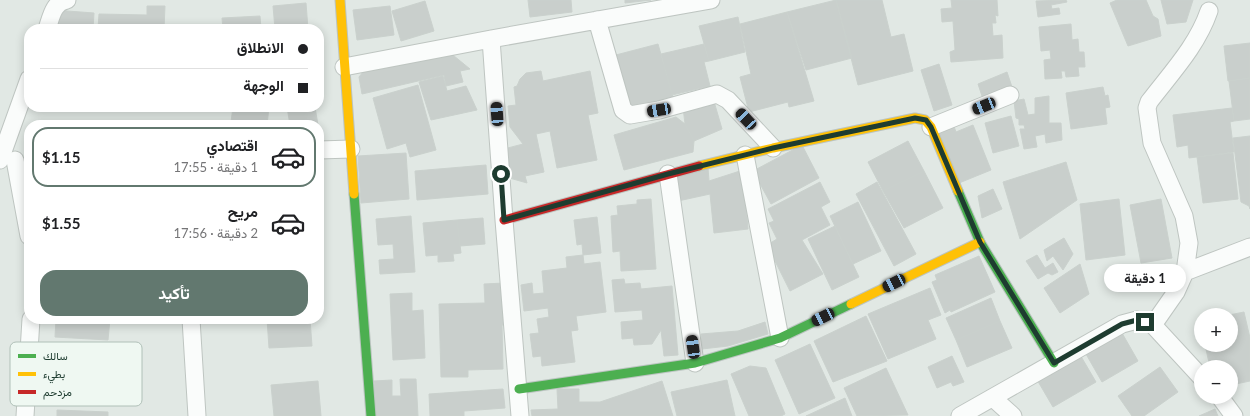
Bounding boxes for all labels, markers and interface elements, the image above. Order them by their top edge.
text: الانطلاق [237,38,284,56]
text: الوجهة [243,76,284,94]
car [971,96,997,116]
car [490,102,504,126]
car [646,102,672,118]
car [733,106,759,132]
text: اقتصادي [206,136,258,154]
icon: car [270,139,306,175]
text: $1.15 [42,148,80,166]
text: 1 دقيقة · 17:55 [174,159,258,175]
route start [492,165,510,183]
text: مريح [228,202,258,220]
icon: car [270,205,306,241]
text: $1.55 [42,214,80,232]
text: 2 دقيقة · 17:56 [174,225,258,241]
callout: 1 دقيقة [1104,264,1186,292]
button: تأكيد [40,270,308,316]
text: 1 دقيقة [1124,270,1166,286]
car [881,272,907,294]
car [810,306,836,328]
map controls [1194,308,1238,404]
button: + [1194,308,1238,352]
route end [1136,313,1154,331]
car [685,334,701,360]
legend [10,342,142,406]
text: سالك [43,349,68,362]
button: − [1194,360,1238,404]
text: بطيء [43,367,65,384]
text: مزدحم [43,385,72,400]

